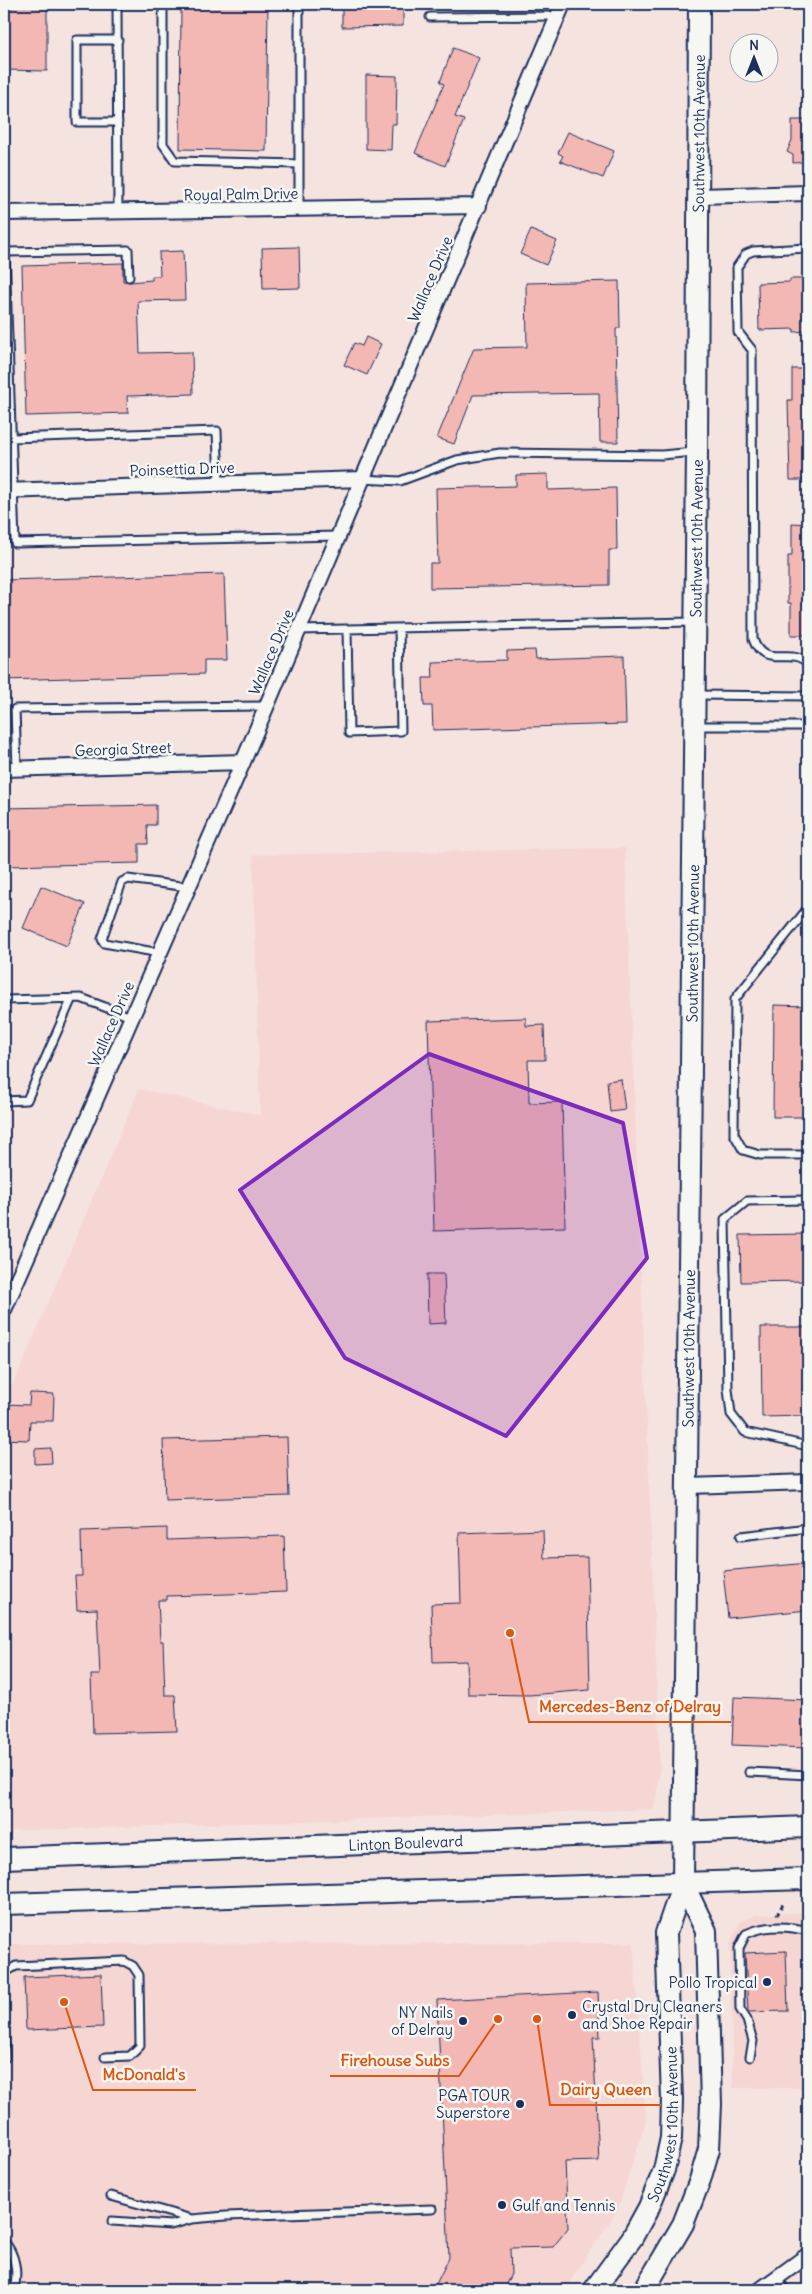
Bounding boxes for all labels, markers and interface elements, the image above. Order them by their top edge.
north arrow [730,32,780,82]
text: N [749,36,759,54]
street label: Southwest 10th Avenue [689,54,708,212]
street label: Royal Palm Drive [184,184,298,204]
street label: Wallace Drive [403,233,457,325]
street label: Poinsettia Drive [129,458,235,480]
street label: Southwest 10th Avenue [686,459,706,618]
street label: Wallace Drive [244,606,298,698]
street label: Georgia Street [74,738,172,760]
street label: Southwest 10th Avenue [682,864,702,1023]
street label: Wallace Drive [84,978,138,1070]
street label: Southwest 10th Avenue [678,1269,699,1427]
callout: Mercedes-Benz of Delray [529,1691,731,1722]
text: Mercedes-Benz of Delray [539,1696,721,1717]
street label: Linton Boulevard [348,1831,464,1854]
place label: Pollo Tropical [669,1973,757,1992]
marker: Pollo Tropical [761,1976,773,1988]
place label: Crystal Dry Cleaners and Shoe Repair [582,1997,722,2033]
place label: NY Nails of Delray [391,2003,453,2039]
marker: Crystal Dry Cleaners and Shoe Repair [566,2009,578,2021]
marker: NY Nails of Delray [457,2015,469,2027]
callout: Firehouse Subs [330,2045,459,2076]
street label: Southwest 10th Avenue [643,2046,682,2205]
text: Firehouse Subs [341,2050,449,2070]
callout: McDonald's [93,2059,196,2090]
text: McDonald's [103,2064,185,2084]
callout: Dairy Queen [550,2074,661,2105]
text: Dairy Queen [560,2079,652,2100]
place label: PGA TOUR Superstore [436,2086,510,2122]
marker: PGA TOUR Superstore [514,2098,526,2110]
place label: Gulf and Tennis [512,2196,616,2215]
marker: Gulf and Tennis [496,2199,508,2211]

